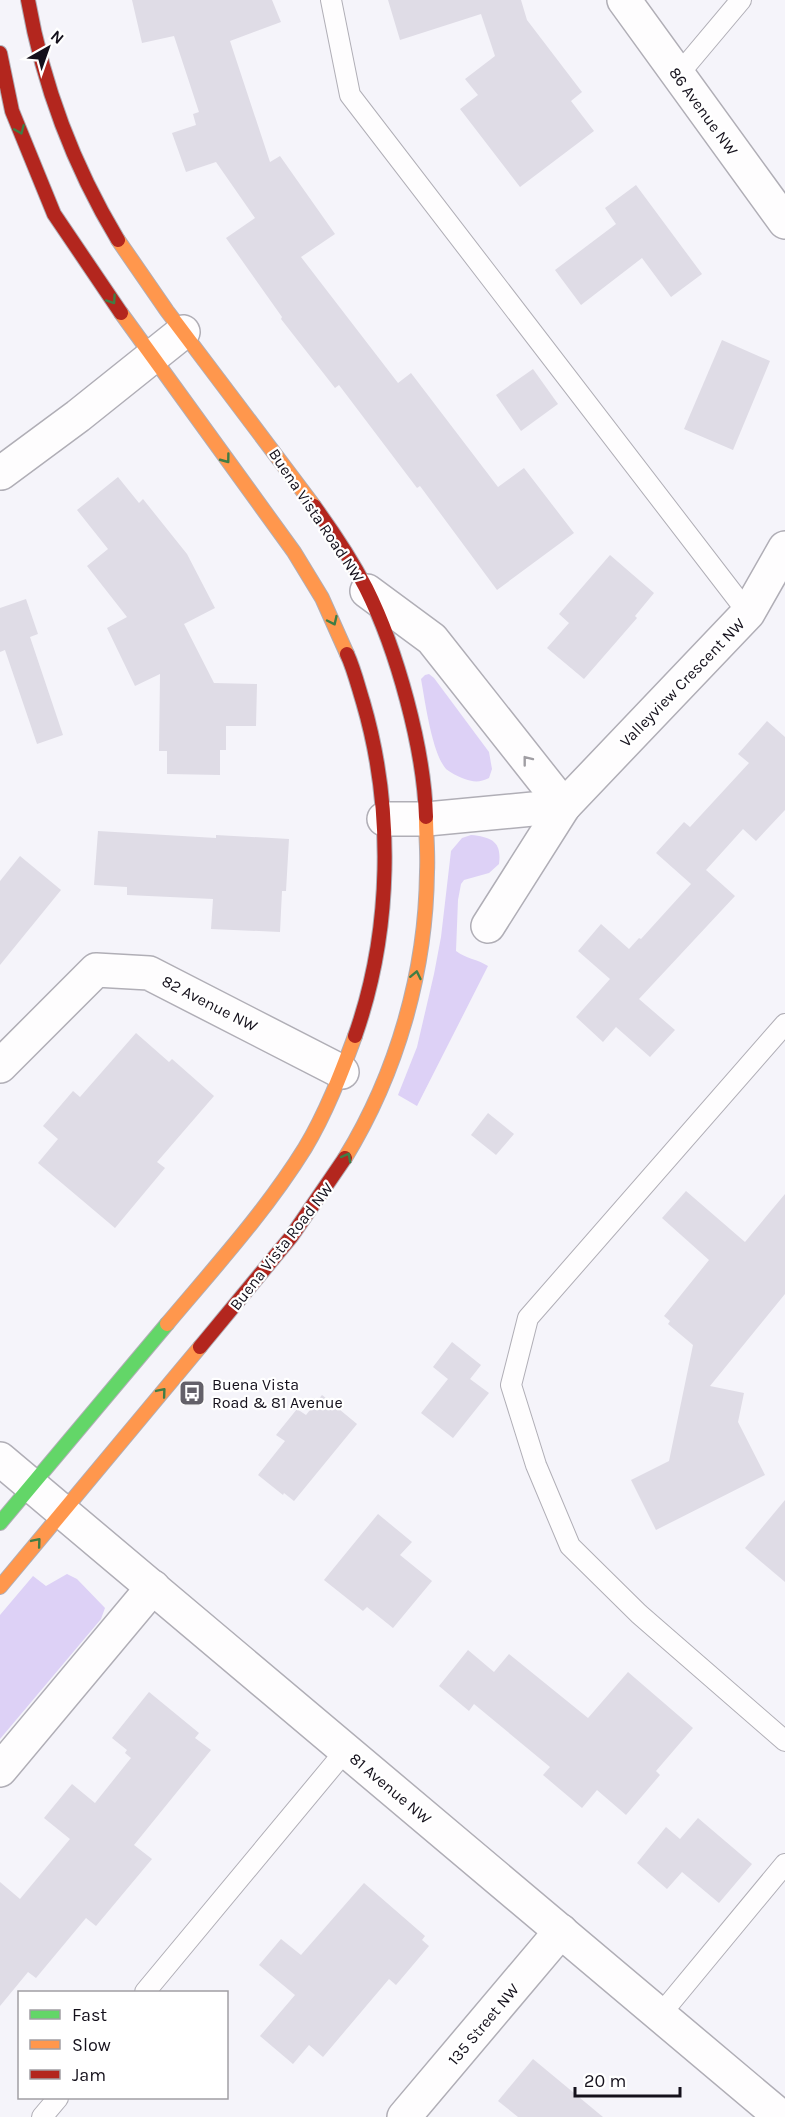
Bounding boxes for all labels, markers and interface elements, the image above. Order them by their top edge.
north arrow [18,18,78,78]
text: N [47,26,68,48]
street label: 86 Avenue NW [665,63,742,160]
one-way arrow [13,123,25,134]
one-way arrow [105,294,116,305]
street label: Buena Vista Road NW [265,445,369,586]
one-way arrow [219,452,230,463]
street label: Valleyview Crescent NW [616,613,749,751]
one-way arrow [325,615,337,626]
one-way arrow [524,755,535,766]
one-way arrow [409,970,422,980]
street label: 82 Avenue NW [159,971,261,1036]
one-way arrow [340,1152,351,1163]
street label: Buena Vista Road NW [226,1178,338,1314]
place label: Buena Vista Road & 81 Avenue [212,1375,343,1412]
bus stop icon: Buena Vista Road & 81 Avenue [177,1378,207,1408]
one-way arrow [155,1388,166,1399]
one-way arrow [30,1538,41,1549]
street label: 81 Avenue NW [346,1749,436,1828]
street label: 135 Street NW [444,1979,523,2069]
legend [18,1991,228,2099]
text: Fast [72,2004,107,2026]
text: Slow [72,2034,111,2056]
scale bar [575,2060,680,2098]
text: Jam [72,2064,106,2086]
text: 20 m [584,2070,626,2092]

